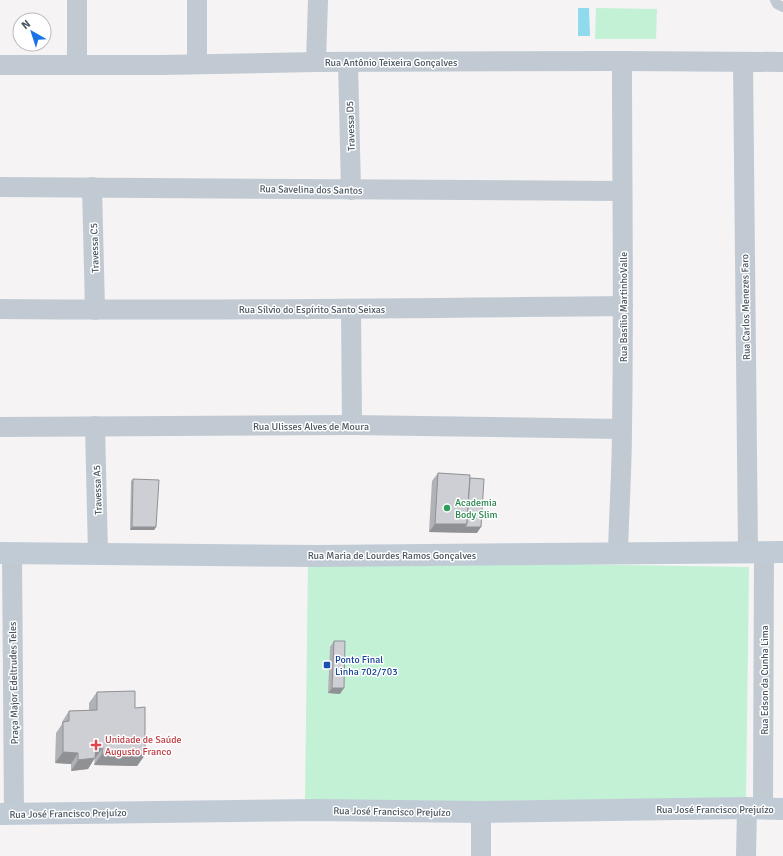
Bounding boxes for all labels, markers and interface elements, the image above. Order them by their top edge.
north arrow [12,12,52,52]
text: N [19,17,33,32]
street label: Rua Antônio Teixeira Gonçalves [325,57,458,69]
street label: Travessa D5 [344,101,358,151]
street label: Rua Savelina dos Santos [259,183,363,197]
street label: Travessa C5 [88,223,102,273]
street label: Rua Basílio MartinhoValle [618,252,630,362]
street label: Rua Carlos Menezes Faro [739,254,753,360]
street label: Rua Sílvio do Espírito Santo Seixas [239,304,386,316]
street label: Rua Ulisses Alves de Moura [253,421,369,433]
street label: Travessa A5 [91,465,105,515]
place label: Academia Body Slim [455,497,498,521]
marker: Academia Body Slim [442,503,452,513]
street label: Rua Maria de Lourdes Ramos Gonçalves [308,550,477,562]
street label: Praça Major Edeltrudes Teles [7,621,21,744]
street label: Rua Edson da Cunha Lima [759,625,771,735]
place label: Ponto Final Linha 702/703 [335,654,398,678]
marker: Ponto Final Linha 702/703 [322,660,332,670]
place label: Unidade de Saúde Augusto Franco [105,734,182,758]
marker: Unidade de Saúde Augusto Franco [90,739,102,751]
street label: Rua José Francisco Prejuízo [656,804,774,816]
street label: Rua José Francisco Prejuízo [333,805,451,819]
street label: Rua José Francisco Prejuízo [9,807,127,821]

